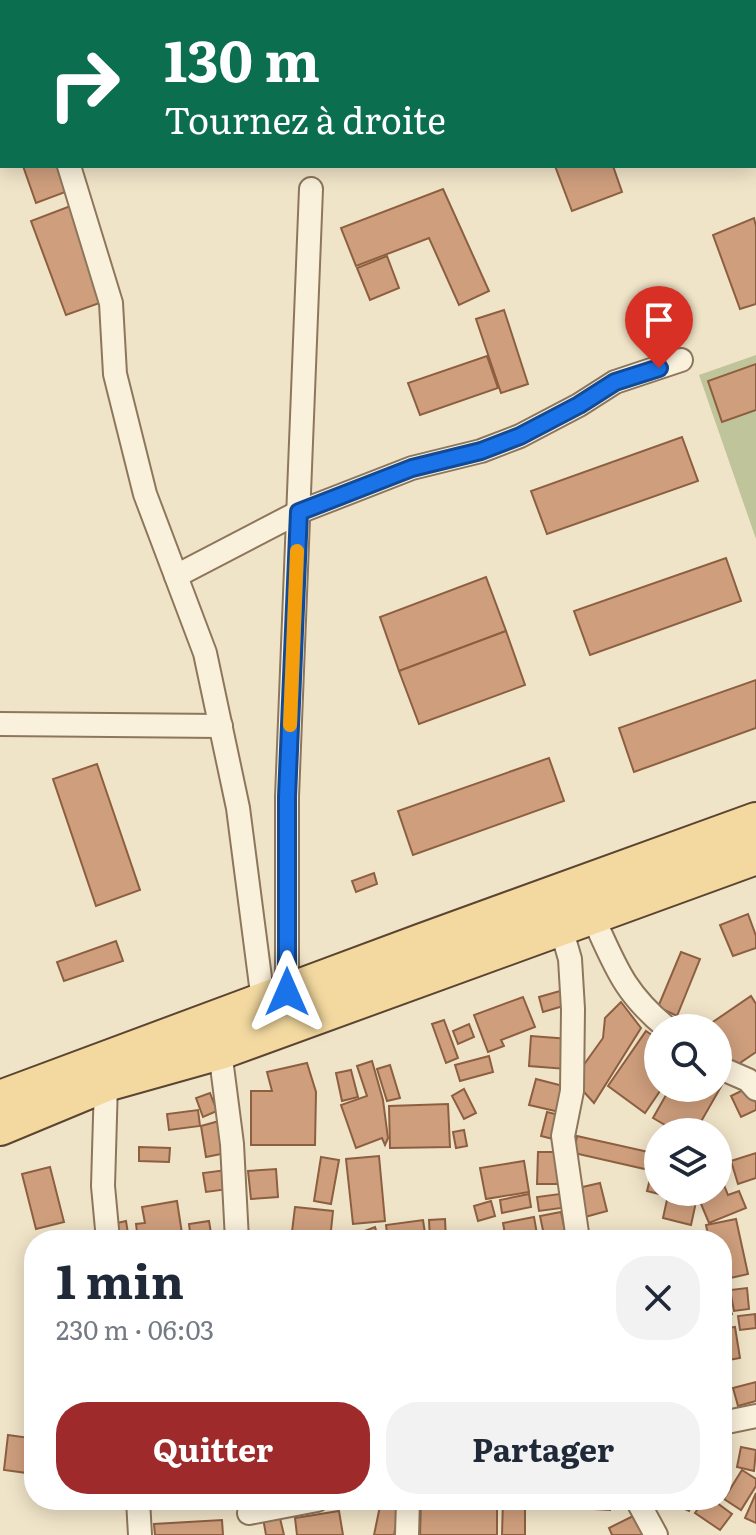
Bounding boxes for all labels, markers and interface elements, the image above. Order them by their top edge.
text: 130 m [164,16,320,99]
icon: right [32,32,136,136]
text: Tournez à droite [164,92,446,145]
pin [625,286,693,368]
icon: arrive [637,298,681,342]
position arrow [245,950,329,1034]
map controls [644,1014,732,1206]
button: search [644,1014,732,1102]
button: layers [644,1118,732,1206]
text: 1 min [56,1243,184,1314]
button: close [616,1256,700,1340]
text: 230 m · 06:03 [56,1309,214,1348]
button: Quitter [56,1402,370,1494]
button: Partager [386,1402,700,1494]

